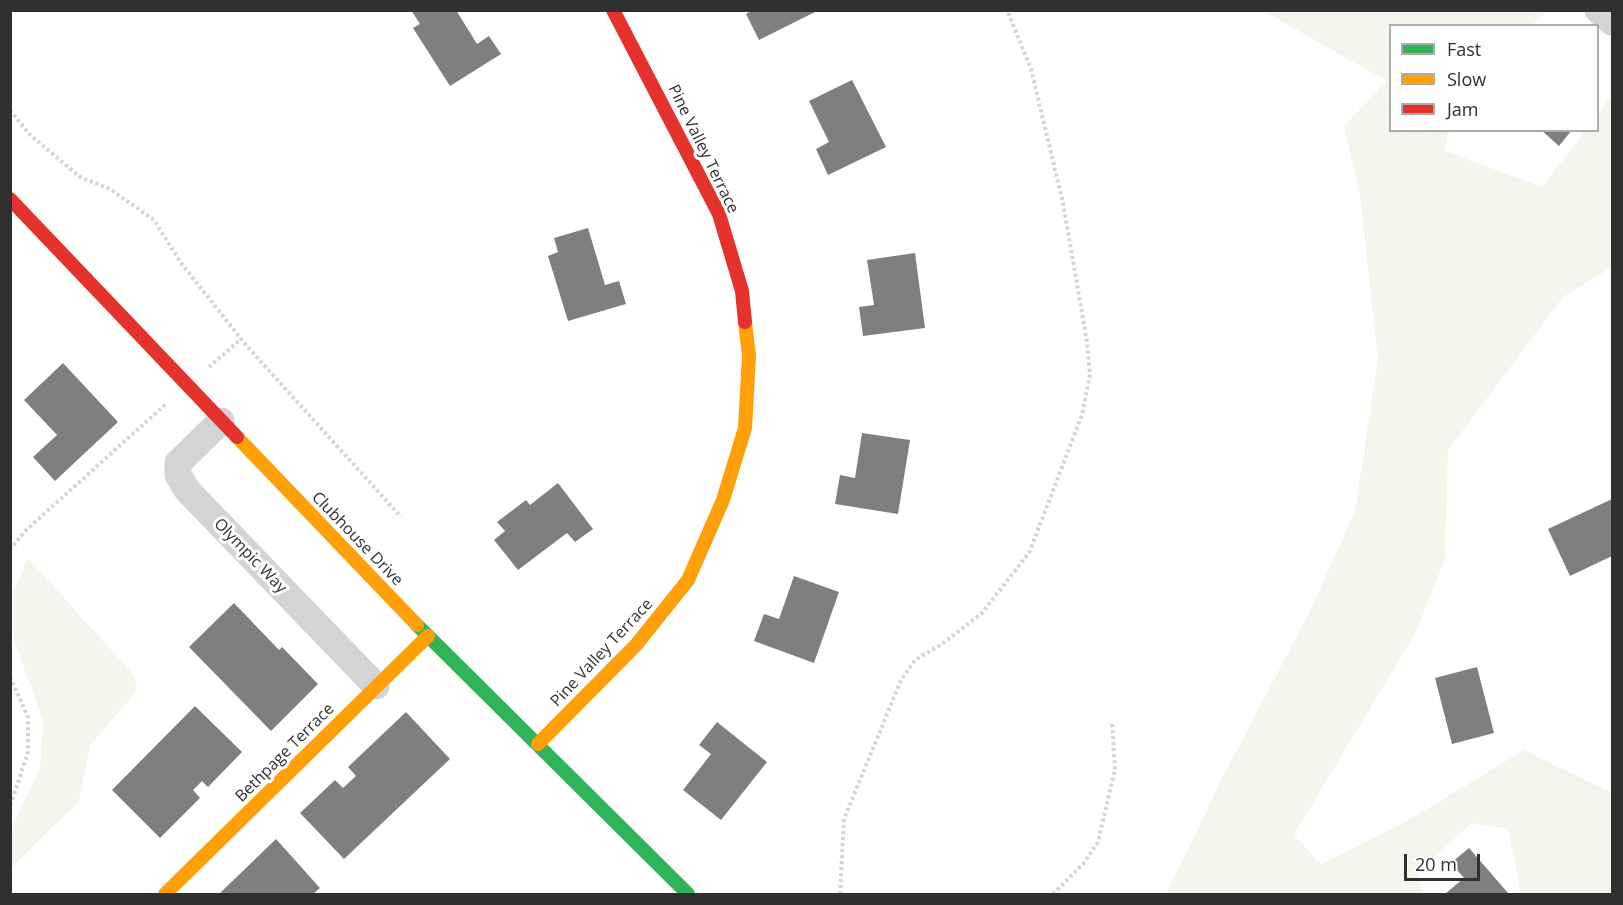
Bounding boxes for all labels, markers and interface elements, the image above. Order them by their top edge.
legend [1389,24,1599,132]
text: Fast [1447,37,1481,61]
text: Slow [1447,67,1486,91]
street label: Pine Valley Terrace [664,82,742,216]
text: Jam [1447,97,1479,121]
street label: Clubhouse Drive [307,488,407,590]
street label: Olympic Way [210,515,290,597]
street label: Pine Valley Terrace [547,595,657,711]
street label: Bethpage Terrace [232,700,338,806]
scale bar [1407,842,1484,880]
text: 20 m [1415,852,1457,876]

